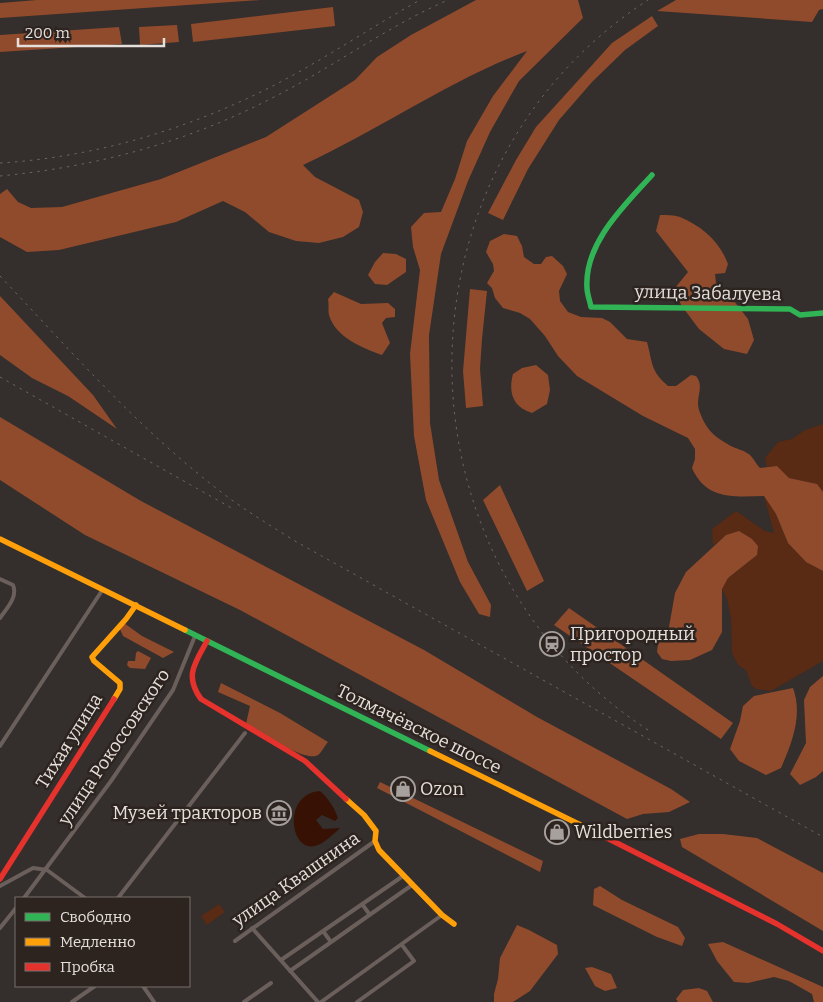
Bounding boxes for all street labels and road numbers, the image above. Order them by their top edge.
street label: улица Забалуева [633,281,782,305]
street label: улица Рокоссовского [53,665,175,830]
street label: Толмачёвское шоссе [333,680,505,778]
street label: Тихая улица [31,689,107,793]
street label: улица Квашнина [227,827,364,932]

